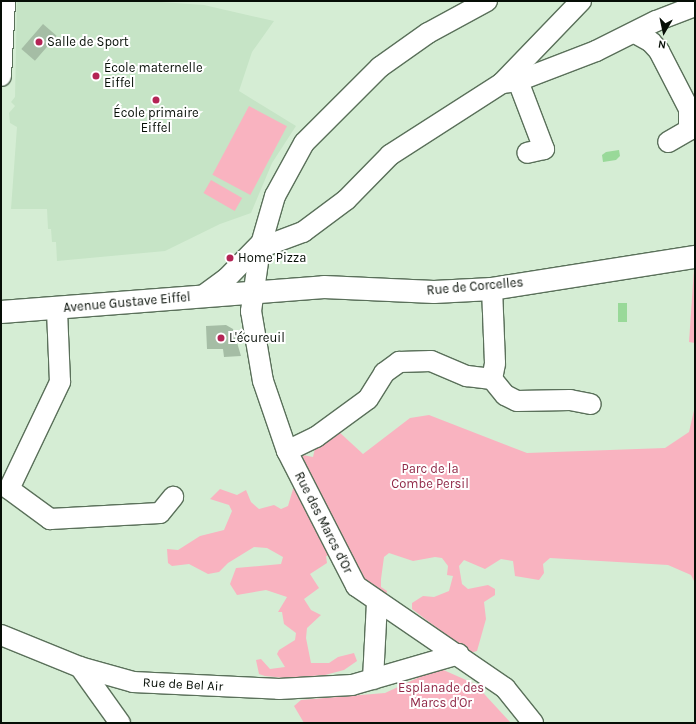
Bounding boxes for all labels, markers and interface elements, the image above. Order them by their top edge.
north arrow [644,12,684,52]
place label: Salle de Sport [47,34,129,50]
marker: Salle de Sport [34,37,44,47]
text: N [657,37,667,51]
place label: École maternelle Eiffel [104,61,203,92]
marker: École maternelle Eiffel [91,71,101,81]
marker: École primaire Eiffel [151,95,161,105]
place label: École primaire Eiffel [113,106,199,137]
place label: Home Pizza [238,250,306,266]
marker: Home Pizza [225,253,235,263]
street label: Rue de Corcelles [426,275,524,299]
street label: Avenue Gustave Eiffel [63,290,191,316]
place label: L'écureuil [229,330,285,346]
marker: L'écureuil [216,333,226,343]
park label: Parc de la Combe Persil [391,462,469,493]
street label: Rue des Marcs d'Or [291,470,355,576]
street label: Rue de Bel Air [142,675,224,695]
park label: Esplanade des Marcs d'Or [398,681,484,712]

